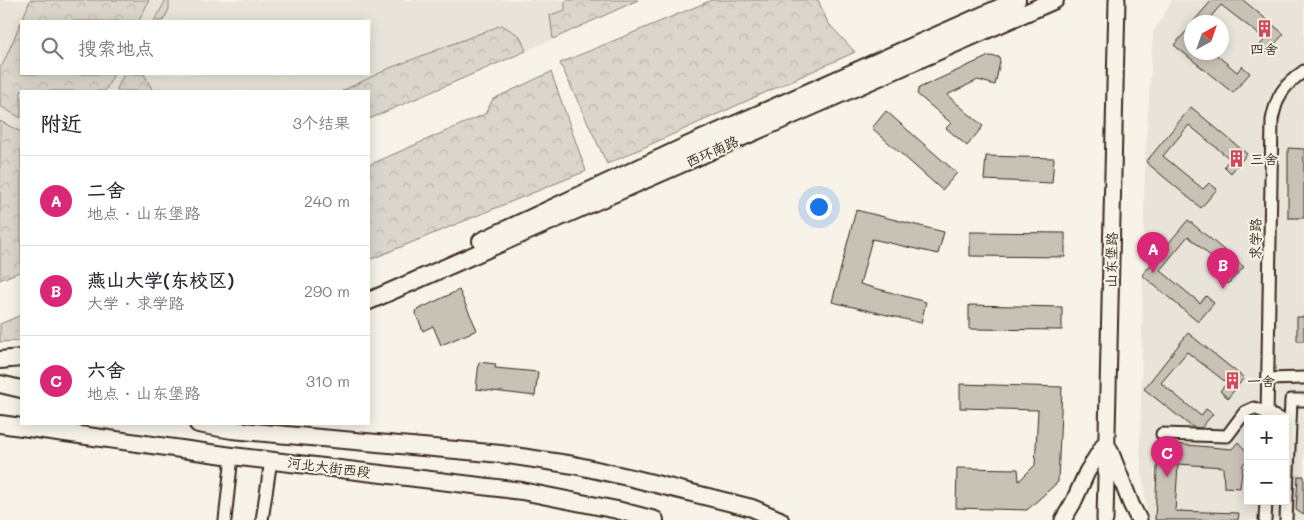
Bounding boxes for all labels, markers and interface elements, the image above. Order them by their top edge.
north arrow [1184,15,1229,60]
building icon: 四舍 [1254,18,1274,38]
search box [20,20,370,75]
icon: search [38,34,66,62]
text: 搜索地点 [78,35,154,60]
place label: 四舍 [1250,39,1278,58]
text: 附近 [40,109,82,136]
text: 3个结果 [293,112,350,133]
street label: 西环南路 [683,131,741,171]
building icon: 三舍 [1226,148,1246,168]
place label: 三舍 [1250,149,1278,168]
text: 二舍 [87,177,125,202]
text: A [50,190,62,211]
text: 240 m [304,190,350,211]
your location [806,194,832,220]
text: 地点 · 山东堡路 [87,202,200,223]
street label: 求学路 [1245,218,1265,260]
street label: 山东堡路 [1101,232,1121,288]
pin: A [1137,232,1169,273]
pin: B [1207,248,1239,289]
text: 燕山大学(东校区) [87,267,234,292]
text: B [51,280,61,301]
text: 290 m [304,280,350,301]
text: 大学 · 求学路 [87,292,184,313]
text: 六舍 [87,357,125,382]
text: C [50,370,62,391]
text: 310 m [306,370,350,391]
building icon: 一舍 [1223,370,1243,390]
place label: 一舍 [1247,371,1275,390]
text: 地点 · 山东堡路 [87,382,200,403]
map controls [1244,415,1289,505]
button: + [1244,415,1289,460]
pin: C [1151,436,1183,477]
street label: 河北大街西段 [286,452,372,482]
button: − [1244,460,1289,505]

